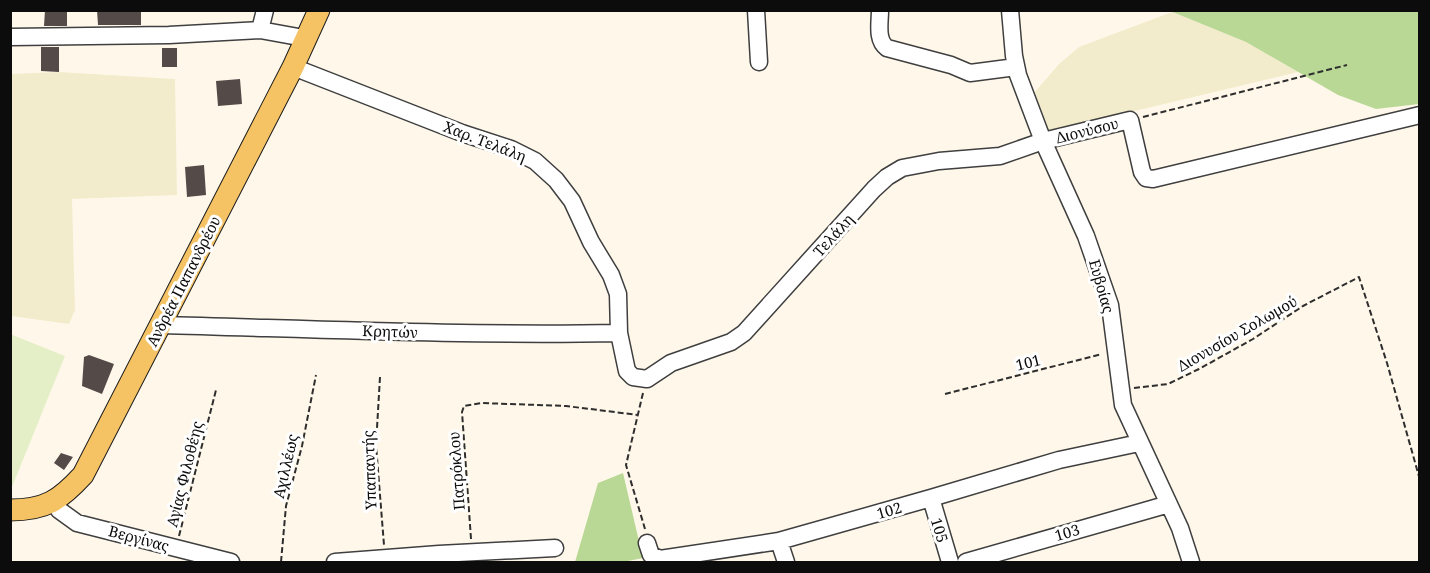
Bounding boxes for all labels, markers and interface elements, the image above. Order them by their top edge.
street label: Διονύσου [1054,113,1120,147]
street label: Χαρ. Τελάλη [441,116,529,166]
street label: Τελάλη [808,209,858,261]
street label: Ανδρέα Παπανδρέου [141,212,225,350]
street label: Ευβοίας [1085,257,1119,315]
street label: Διονυσίου Σολωμού [1174,291,1300,375]
street label: Κρητών [362,320,418,342]
street label: 101 [1013,349,1043,375]
street label: Αγίας Φιλοθέης [161,419,207,529]
street label: Υπαπαντής [358,430,380,511]
street label: Πατρόκλου [443,431,469,511]
street label: Αχιλλέως [268,432,302,500]
street label: 102 [874,497,904,523]
street label: 105 [927,515,953,545]
street label: 103 [1052,519,1082,545]
street label: Βεργίνας [107,520,171,556]

